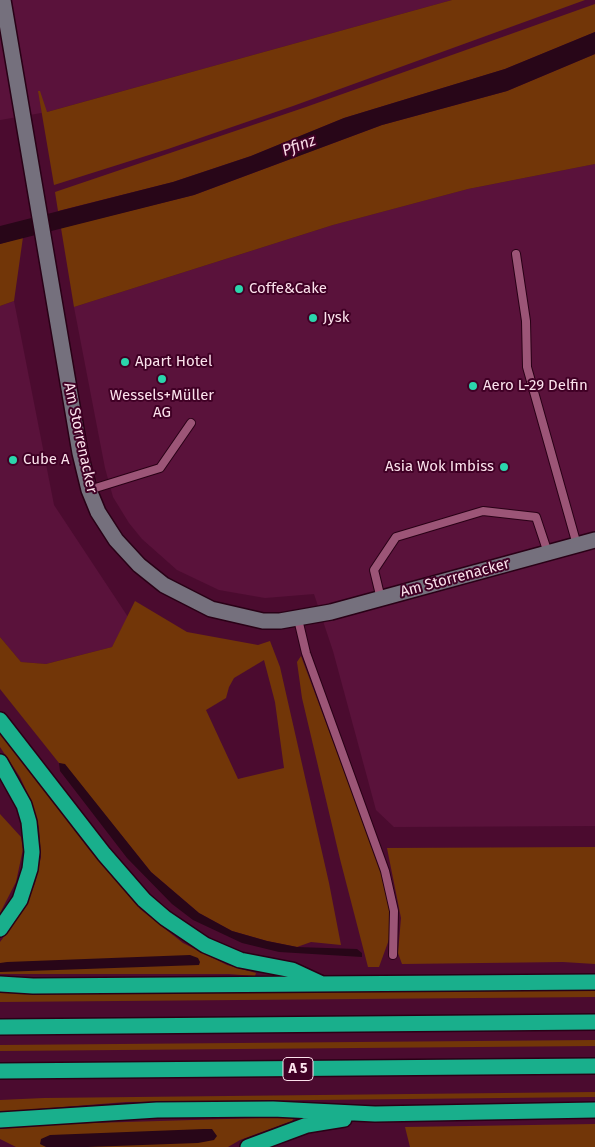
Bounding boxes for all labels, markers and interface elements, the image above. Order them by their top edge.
water label: Pfinz [279,131,319,161]
place label: Coffe&Cake [249,280,327,298]
marker: Coffe&Cake [233,283,245,295]
place label: Jysk [323,309,350,327]
marker: Jysk [307,312,319,324]
place label: Apart Hotel [135,353,212,371]
marker: Apart Hotel [119,356,131,368]
marker: Wessels+Müller AG [156,373,168,385]
place label: Aero L-29 Delfin [483,377,588,395]
marker: Aero L-29 Delfin [467,380,479,392]
street label: Am Storrenacker [60,381,100,495]
place label: Wessels+Müller AG [110,387,214,422]
place label: Cube A [23,451,70,469]
marker: Cube A [7,454,19,466]
place label: Asia Wok Imbiss [385,458,494,476]
marker: Asia Wok Imbiss [498,461,510,473]
street label: Am Storrenacker [398,555,512,601]
road number: A 5 [283,1058,313,1080]

